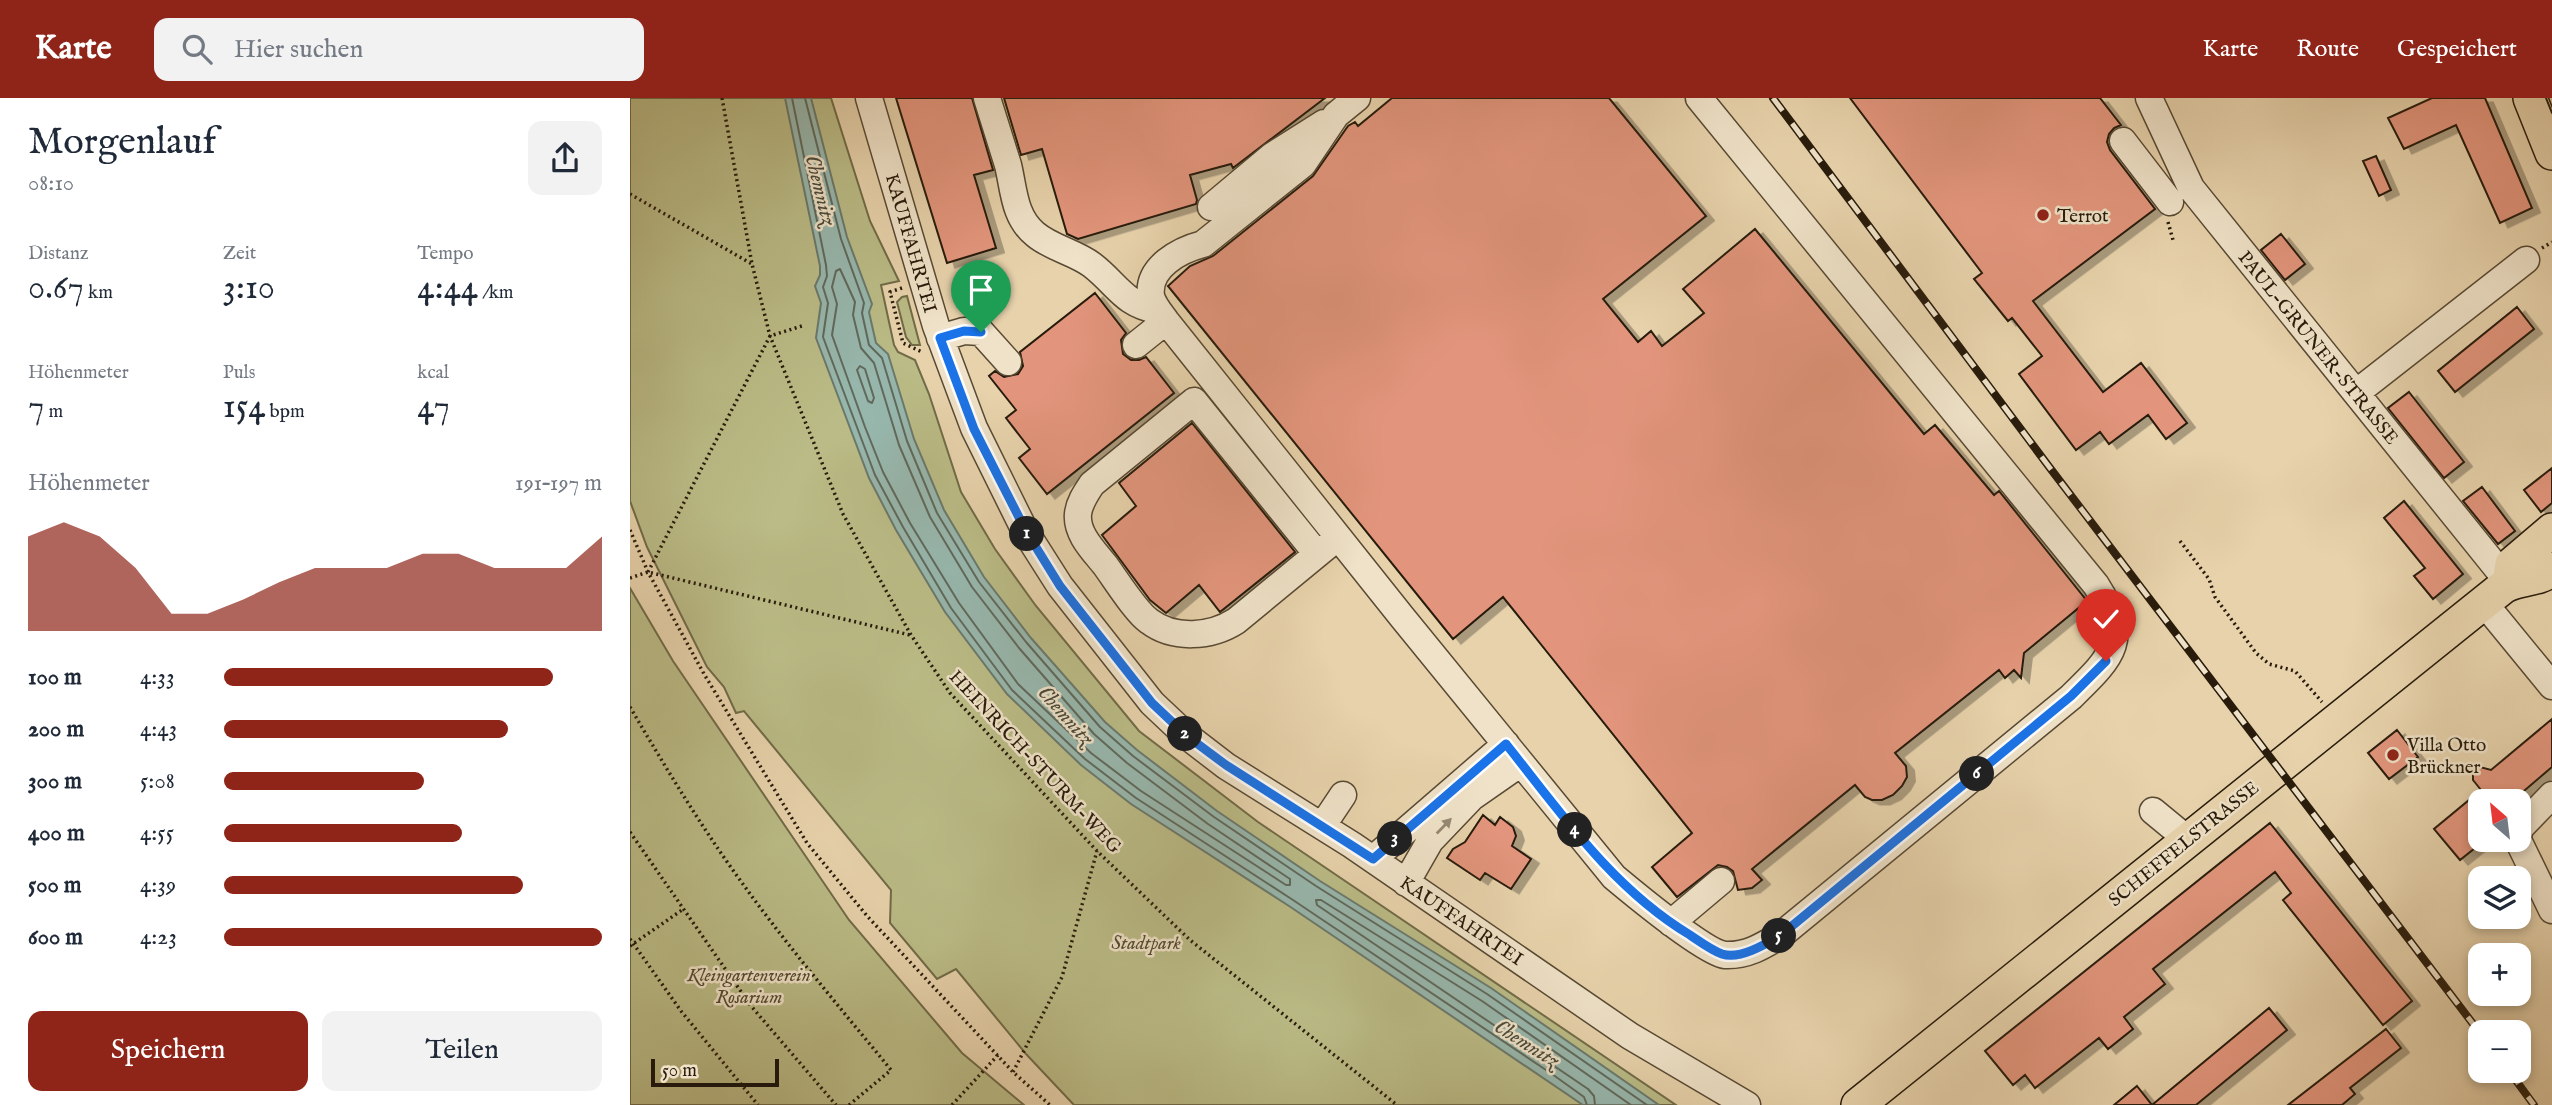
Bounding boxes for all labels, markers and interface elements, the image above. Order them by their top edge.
search box [154,18,644,81]
text: Karte [35,28,112,70]
icon: search [178,30,216,68]
text: Hier suchen [234,33,363,66]
text: Karte [2203,34,2258,65]
text: Route [2296,34,2359,65]
text: Gespeichert [2397,34,2517,65]
text: Morgenlauf [28,119,216,167]
button: share [528,121,602,195]
water label: Chemnitz [798,152,842,230]
text: 08:10 [28,169,74,198]
street label: KAUFFAHRTEI [879,171,941,316]
place label: Terrot [2057,205,2109,229]
marker: Terrot [2035,207,2051,223]
text: Distanz [28,242,89,266]
text: Zeit [223,242,256,266]
text: Tempo [417,242,473,266]
street label: PAUL-GRUNER-STRASSE [2232,247,2403,450]
pin [951,260,1011,332]
text: 0.67 [28,266,84,311]
text: 3:10 [223,266,275,311]
text: 4:44 [417,266,478,311]
icon: arrive [962,271,1000,309]
text: km [84,281,113,305]
text: /km [478,281,514,305]
text: Höhenmeter [28,361,129,385]
text: Puls [223,361,255,385]
text: kcal [417,361,449,385]
text: 7 [28,385,44,430]
text: 154 [223,385,265,430]
text: 47 [417,385,450,430]
text: m [44,400,63,424]
text: bpm [265,400,305,424]
text: Höhenmeter [28,469,150,498]
text: 191–197 m [515,469,602,498]
pin: 1 [1010,516,1044,551]
text: 1 [1023,521,1030,545]
pin [2076,589,2136,661]
icon: check [2087,600,2125,638]
text: 100 m [28,663,82,692]
text: 4:33 [140,663,175,692]
street label: HEINRICH-STURM-WEG [943,666,1126,859]
water label: Chemnitz [1031,680,1100,753]
text: 200 m [28,715,84,744]
text: 4:43 [140,715,177,744]
pin: 2 [1168,716,1202,752]
text: 2 [1180,721,1189,745]
place label: Villa Otto Brückner [2406,734,2486,780]
marker: Villa Otto Brückner [2385,747,2401,763]
pin: 6 [1960,756,1994,792]
text: 6 [1972,761,1981,785]
text: 300 m [28,767,82,796]
text: 5:08 [140,767,175,796]
street label: SCHEFFELSTRASSE [2104,776,2264,913]
north arrow [2468,789,2530,852]
map controls [2468,789,2531,1083]
pin: 4 [1558,812,1592,848]
text: 4 [1570,817,1579,841]
one-way arrow [1436,818,1453,835]
text: 400 m [28,819,85,848]
text: 4:55 [140,819,174,848]
pin: 3 [1378,822,1412,856]
text: 3 [1391,826,1398,850]
button: layers [2468,866,2531,929]
text: 500 m [28,871,82,900]
text: 4:39 [140,871,176,900]
street label: KAUFFAHRTEI [1394,871,1527,972]
pin: 5 [1762,918,1796,954]
text: 600 m [28,923,83,952]
text: 4:23 [140,923,177,952]
text: 5 [1775,923,1782,947]
park label: Stadtpark [1111,932,1181,956]
button: + [2468,943,2531,1006]
park label: Kleingartenverein Rosarium [686,964,811,1010]
button: Speichern [28,1011,308,1091]
button: Teilen [322,1011,602,1091]
water label: Chemnitz [1489,1014,1565,1076]
button: − [2468,1020,2531,1083]
scale bar [651,1056,779,1088]
text: 50 m [662,1059,697,1083]

